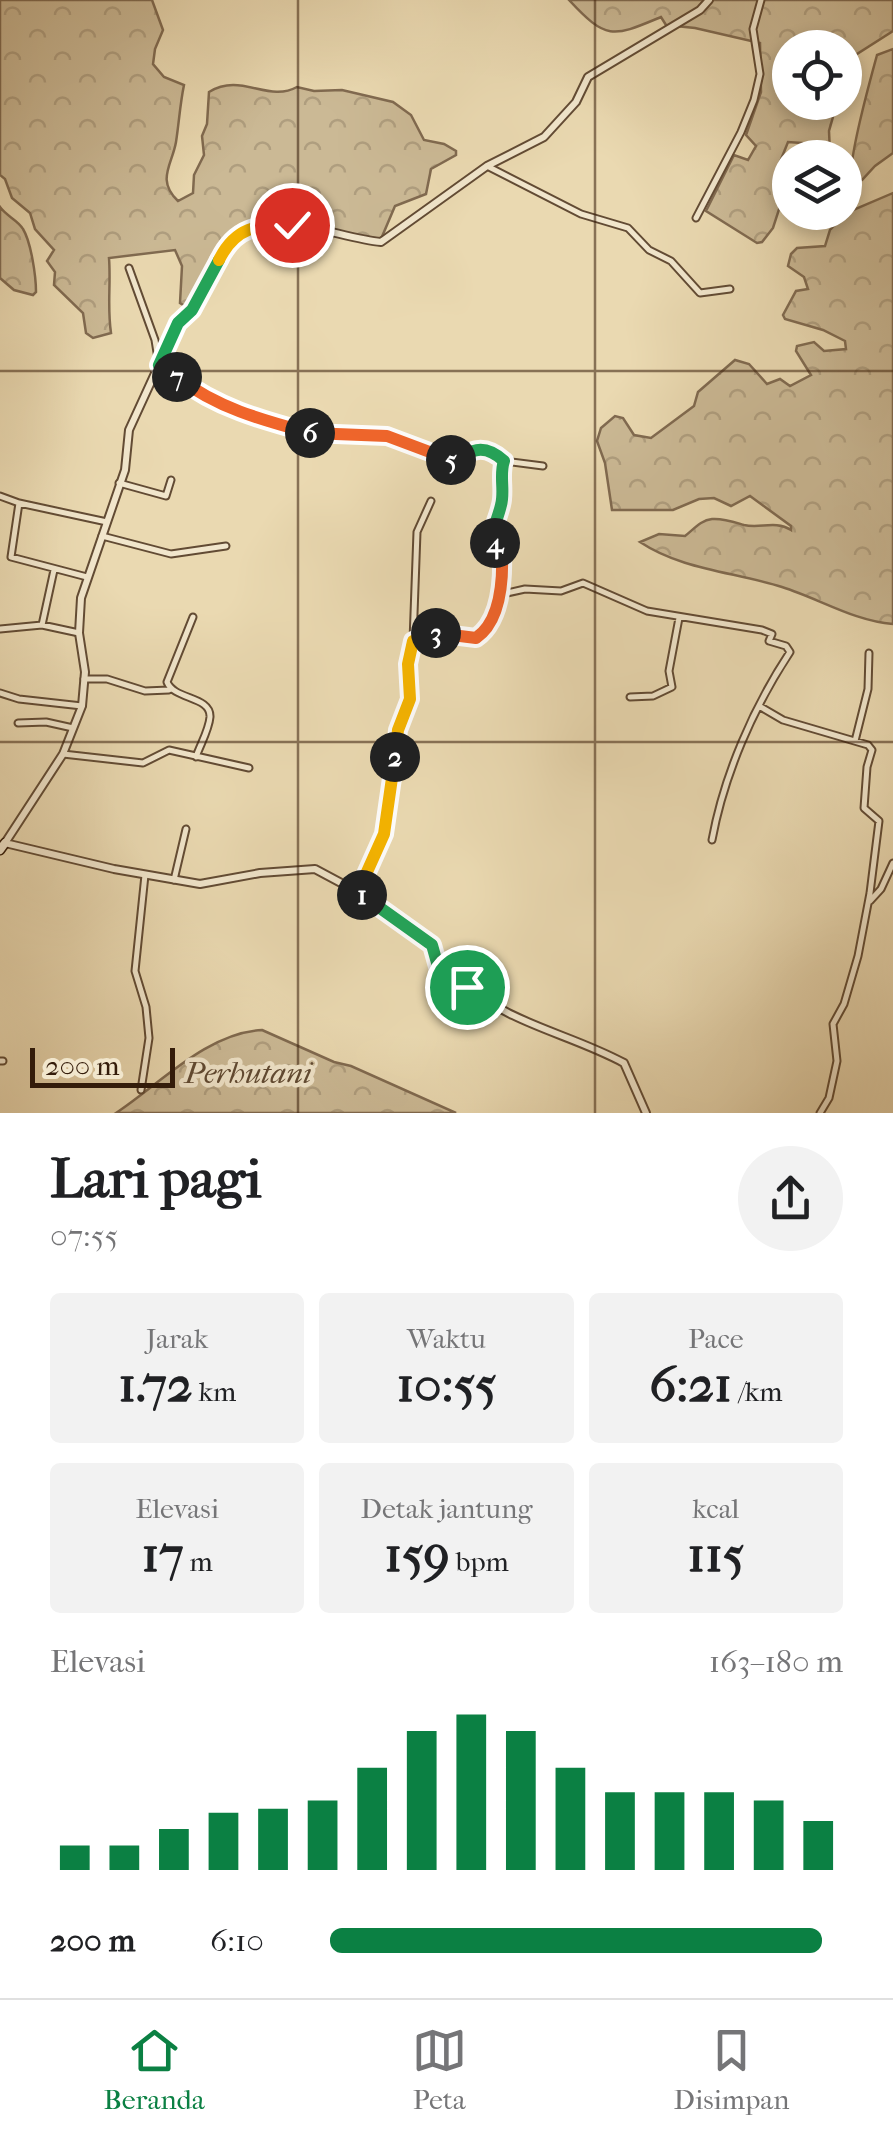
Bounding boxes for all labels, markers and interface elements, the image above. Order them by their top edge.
map controls [772,30,862,230]
button: locate [772,30,862,120]
button: layers [772,140,862,230]
pin [250,183,335,268]
icon: check [265,198,320,253]
pin: 7 [152,352,202,402]
text: 7 [170,360,184,393]
pin: 6 [285,408,335,458]
text: 6 [302,416,318,449]
pin: 5 [426,435,476,485]
text: 5 [445,443,457,476]
pin: 4 [470,518,520,568]
text: 4 [487,526,503,559]
pin: 3 [411,608,461,658]
text: 3 [430,616,442,649]
pin: 2 [370,732,420,782]
text: 2 [388,740,402,773]
pin: 1 [337,870,387,920]
text: 1 [357,878,367,911]
pin [425,945,510,1030]
icon: arrive [440,960,495,1015]
scale bar [30,1043,175,1088]
text: 200 m [45,1049,120,1082]
park label: Perhutani [183,1056,314,1091]
button: share [738,1146,843,1251]
text: Lari pagi [50,1147,261,1211]
text: 07:55 [50,1217,118,1254]
text: Jarak [146,1322,208,1355]
text: Waktu [407,1322,486,1355]
text: Pace [688,1322,744,1355]
text: 1.72 [118,1355,192,1414]
text: 10:55 [396,1355,497,1414]
text: 6:21 [649,1355,732,1414]
text: km [192,1375,236,1408]
text: /km [732,1375,782,1408]
text: Elevasi [135,1492,219,1525]
text: Detak jantung [361,1492,532,1525]
text: kcal [692,1492,739,1525]
text: 17 [142,1525,184,1584]
text: 159 [384,1525,450,1584]
text: 115 [687,1525,744,1584]
text: m [184,1545,213,1578]
text: bpm [450,1545,509,1578]
text: Elevasi [50,1643,145,1680]
text: 163–180 m [709,1643,843,1680]
text: 200 m [50,1922,135,1959]
text: 6:10 [210,1922,264,1959]
tab: Beranda [103,2023,205,2116]
tab: Peta [412,2023,467,2116]
tab: Disimpan [674,2023,790,2116]

